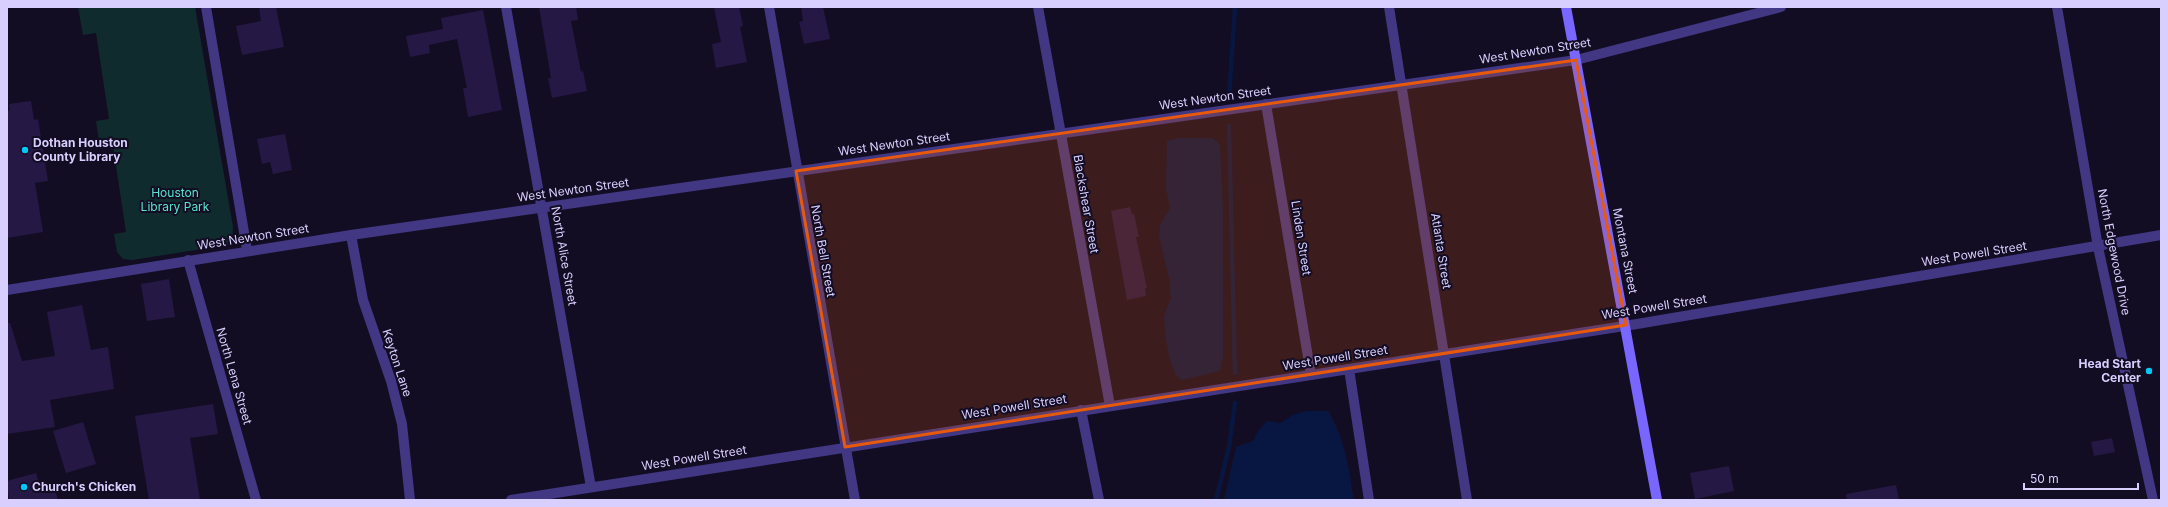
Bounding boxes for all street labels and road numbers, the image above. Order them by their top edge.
street label: West Newton Street [1478,34,1592,67]
street label: West Newton Street [1158,82,1272,113]
street label: West Newton Street [837,128,951,159]
street label: Blackshear Street [1070,153,1103,255]
street label: West Newton Street [516,174,630,205]
street label: North Edgewood Drive [2095,187,2134,316]
street label: Linden Street [1288,199,1315,276]
street label: North Bell Street [808,204,839,298]
street label: North Alice Street [548,205,581,307]
street label: Montana Street [1610,207,1641,295]
street label: Atlanta Street [1428,212,1455,290]
street label: West Newton Street [196,220,310,253]
street label: West Powell Street [1920,238,2028,269]
street label: West Powell Street [1600,291,1708,322]
street label: North Lena Street [213,326,256,426]
street label: Keyton Lane [379,327,415,399]
street label: West Powell Street [1281,342,1389,373]
street label: West Powell Street [960,391,1068,422]
street label: West Powell Street [640,442,748,473]

